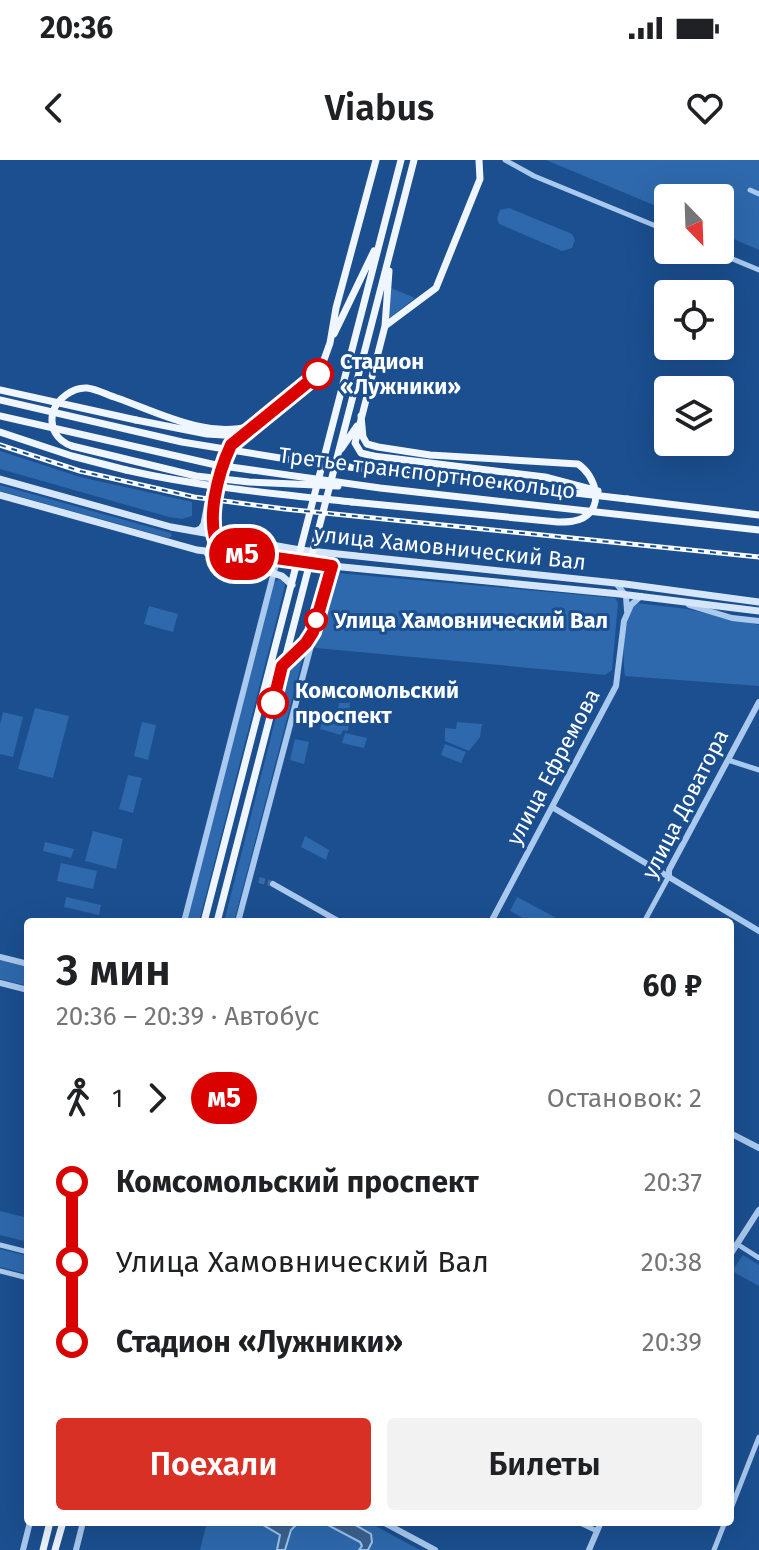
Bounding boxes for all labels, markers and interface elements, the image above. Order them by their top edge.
text: 20:36 [40,10,113,46]
icon: back [32,86,76,130]
text: Viabus [325,86,434,130]
icon: heart [683,86,727,130]
north arrow [654,184,734,264]
map controls [654,184,734,456]
button: locate [654,280,734,360]
place label: Стадион «Лужники» [340,348,461,400]
marker: Стадион «Лужники» [303,359,333,389]
button: layers [654,376,734,456]
street label: Третье транспортное кольцо [277,441,577,505]
street label: улица Хамовнический Вал [313,520,587,576]
line badge: м5 [206,528,278,580]
text: м5 [225,537,259,570]
place label: Улица Хамовнический Вал [333,607,608,634]
marker: Улица Хамовнический Вал [305,609,327,631]
place label: Комсомольский проспект [295,677,459,729]
street label: улица Ефремова [500,684,606,850]
marker: Комсомольский проспект [258,688,288,718]
street label: улица Доватора [636,725,734,883]
text: 3 мин [56,944,171,997]
text: 60 ₽ [643,968,702,1004]
text: 20:36 – 20:39 · Автобус [56,1001,320,1032]
icon: walk [56,1076,100,1120]
icon: forward [135,1076,179,1120]
text: м5 [207,1081,241,1114]
text: 1 [112,1083,123,1114]
text: Остановок: 2 [547,1083,702,1114]
text: Комсомольский проспект [116,1164,479,1200]
text: 20:37 [644,1167,702,1198]
text: Улица Хамовнический Вал [116,1244,489,1280]
text: 20:38 [641,1247,702,1278]
text: Стадион «Лужники» [116,1324,403,1360]
text: 20:39 [642,1327,702,1358]
button: Поехали [56,1418,371,1510]
button: Билеты [387,1418,702,1510]

